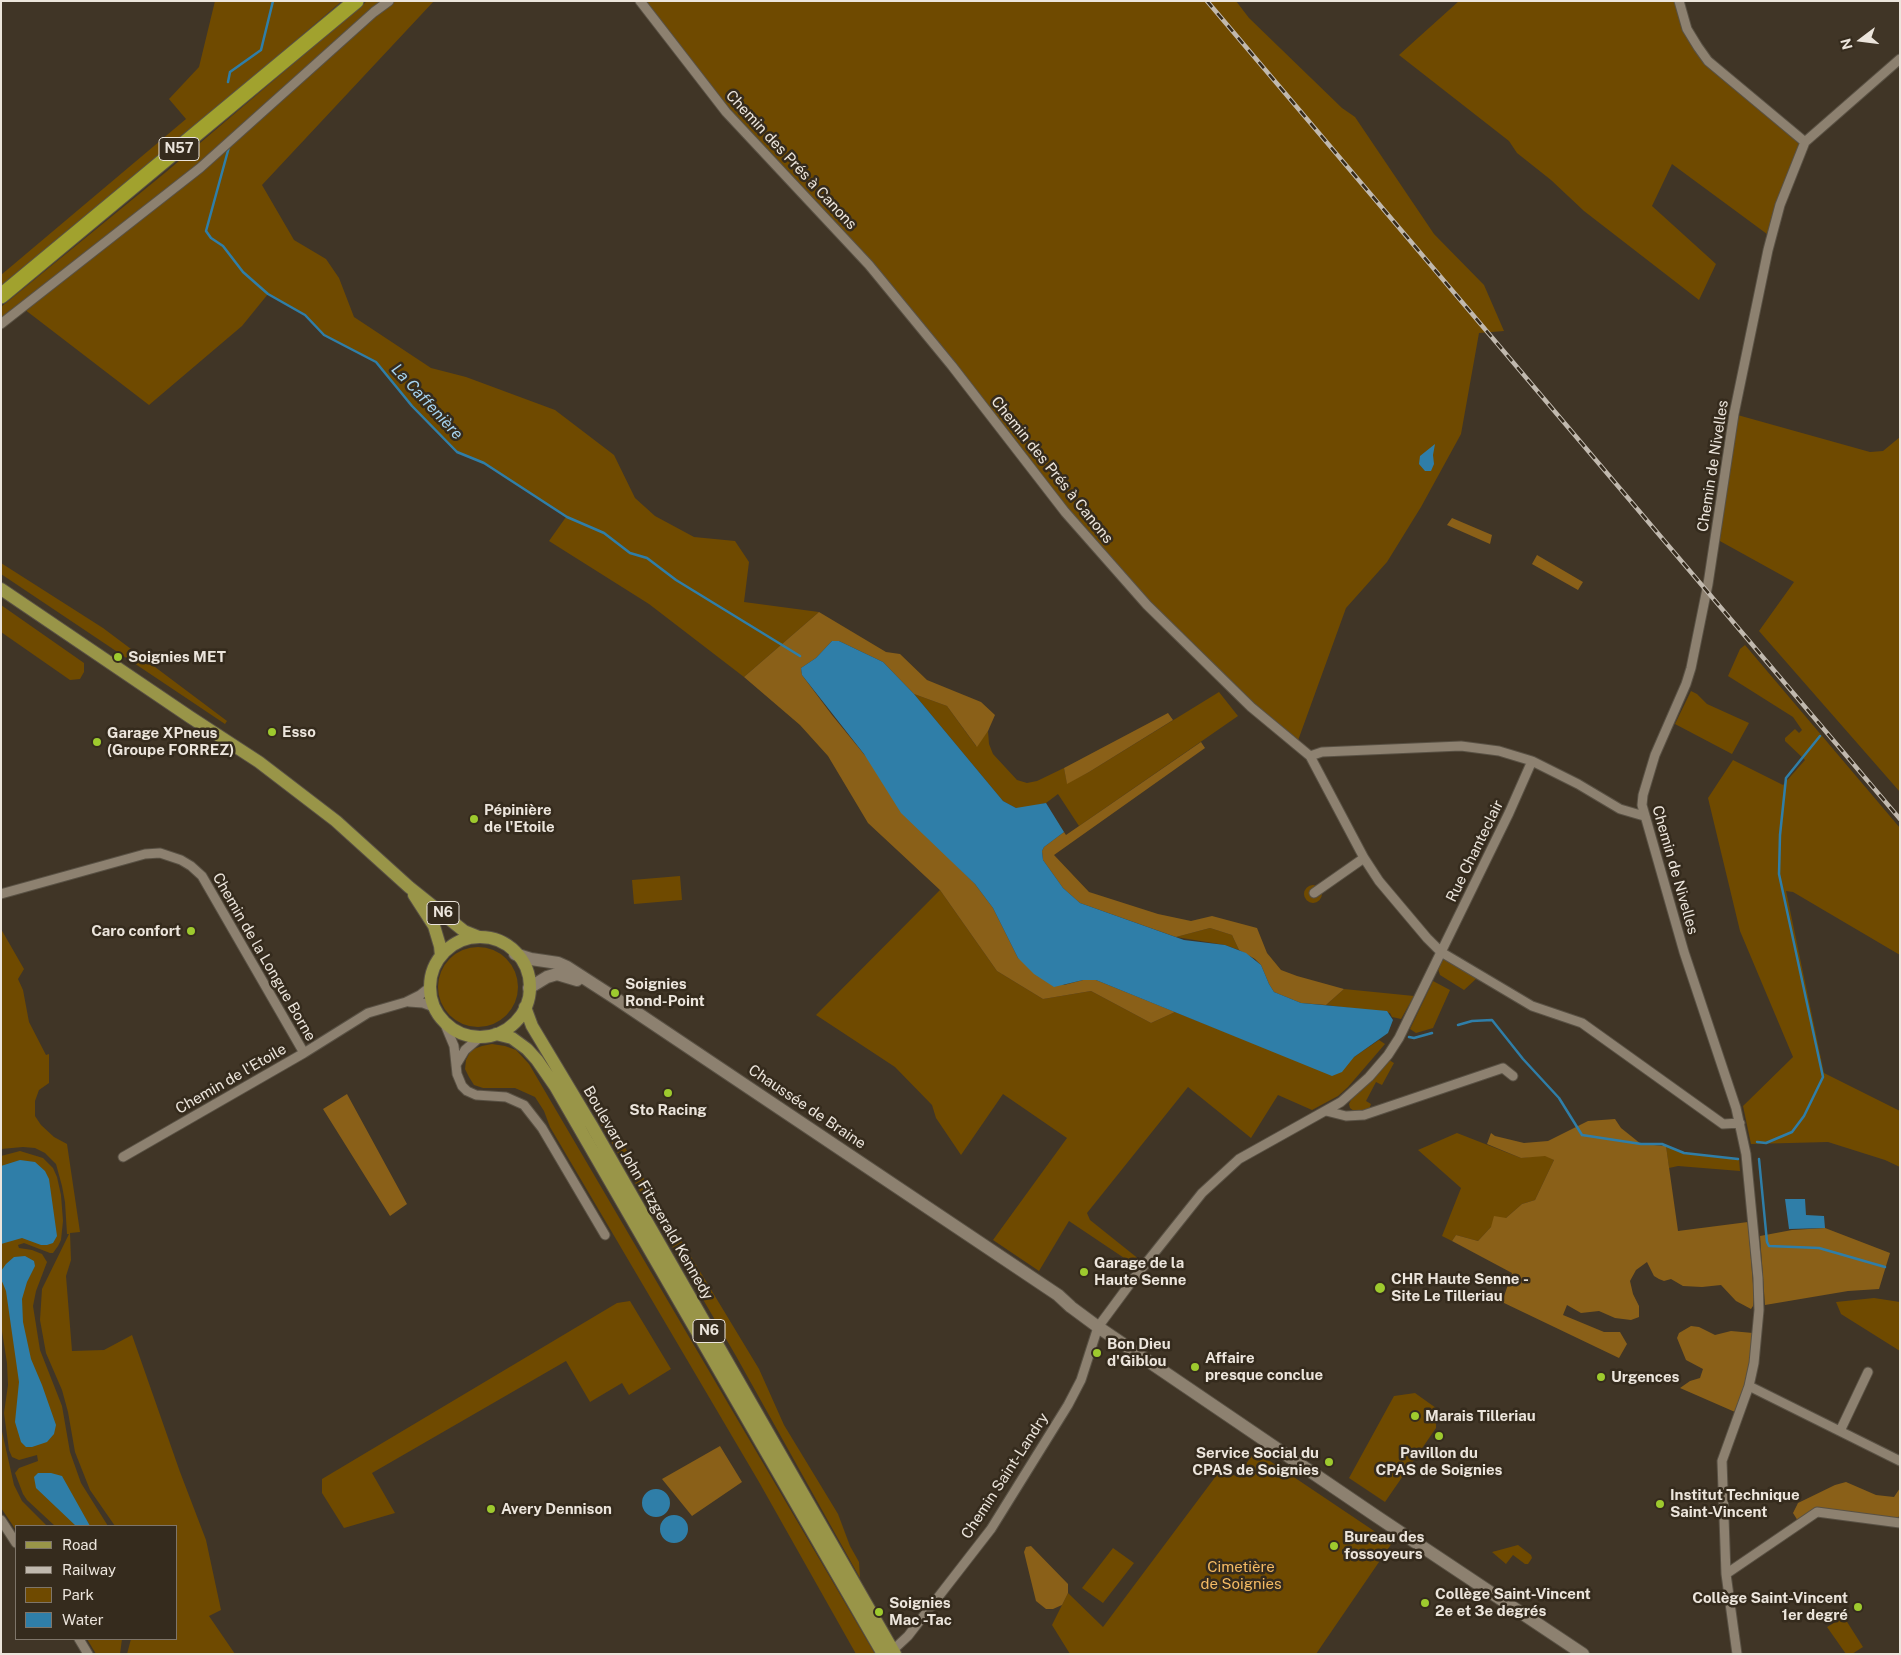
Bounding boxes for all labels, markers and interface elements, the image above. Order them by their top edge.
north arrow [1836,15,1886,65]
text: N [1837,37,1856,51]
street label: Chemin des Prés à Canons [722,87,860,233]
road number: N57 [159,138,199,160]
water label: La Caffenière [387,360,467,444]
street label: Chemin des Prés à Canons [987,393,1117,547]
street label: Chemin de Nivelles [1694,399,1732,533]
place label: Soignies MET [128,648,226,666]
marker: Soignies MET [112,651,124,663]
place label: Esso [282,723,316,741]
place label: Garage XPneus (Groupe FORREZ) [107,724,234,759]
marker: Esso [266,726,278,738]
marker: Garage XPneus (Groupe FORREZ) [91,736,103,748]
street label: Rue Chanteclair [1443,797,1507,905]
place label: Pépinière de l'Etoile [484,801,555,836]
street label: Chemin de Nivelles [1648,804,1702,936]
marker: Pépinière de l'Etoile [468,813,480,825]
street label: Chemin de la Longue Borne [208,870,320,1044]
road number: N6 [427,901,459,924]
place label: Caro confort [91,922,181,940]
marker: Caro confort [185,925,197,937]
place label: Soignies Rond-Point [625,975,705,1010]
marker: Soignies Rond-Point [609,987,621,999]
street label: Chemin de l'Etoile [172,1040,290,1118]
street label: Chaussée de Braine [745,1061,869,1153]
street label: Boulevard John Fitzgerald Kennedy [579,1083,717,1303]
marker: Sto Racing [662,1087,674,1099]
place label: Sto Racing [629,1101,707,1119]
place label: Garage de la Haute Senne [1094,1254,1186,1289]
marker: Garage de la Haute Senne [1078,1266,1090,1278]
place label: CHR Haute Senne - Site Le Tilleriau [1391,1270,1529,1305]
marker: CHR Haute Senne - Site Le Tilleriau [1373,1281,1387,1295]
road number: N6 [693,1320,725,1342]
place label: Bon Dieu d'Giblou [1107,1335,1171,1370]
marker: Bon Dieu d'Giblou [1091,1347,1103,1359]
place label: Affaire presque conclue [1205,1349,1323,1384]
marker: Affaire presque conclue [1189,1361,1201,1373]
place label: Urgences [1611,1368,1679,1386]
marker: Urgences [1595,1371,1607,1383]
place label: Marais Tilleriau [1425,1407,1536,1425]
street label: Chemin Saint-Landry [958,1410,1052,1542]
marker: Marais Tilleriau [1409,1410,1421,1422]
marker: Pavillon du CPAS de Soignies [1433,1430,1445,1442]
place label: Service Social du CPAS de Soignies [1192,1444,1319,1479]
place label: Pavillon du CPAS de Soignies [1376,1444,1502,1479]
marker: Service Social du CPAS de Soignies [1323,1456,1335,1468]
place label: Institut Technique Saint-Vincent [1670,1486,1800,1521]
marker: Institut Technique Saint-Vincent [1654,1498,1666,1510]
place label: Avery Dennison [501,1500,612,1518]
marker: Avery Dennison [485,1503,497,1515]
legend [15,1525,178,1640]
place label: Bureau des fossoyeurs [1344,1528,1424,1563]
text: Road [62,1536,98,1553]
marker: Bureau des fossoyeurs [1328,1540,1340,1552]
park label: Cimetière de Soignies [1200,1558,1282,1593]
text: Railway [62,1561,116,1578]
place label: Collège Saint-Vincent 2e et 3e degrés [1435,1585,1591,1620]
text: Park [62,1586,94,1603]
place label: Collège Saint-Vincent 1er degré [1692,1589,1848,1624]
place label: Soignies Mac -Tac [889,1594,952,1629]
marker: Collège Saint-Vincent 2e et 3e degrés [1419,1597,1431,1609]
marker: Collège Saint-Vincent 1er degré [1852,1601,1864,1613]
marker: Soignies Mac -Tac [873,1606,885,1618]
text: Water [62,1611,104,1628]

